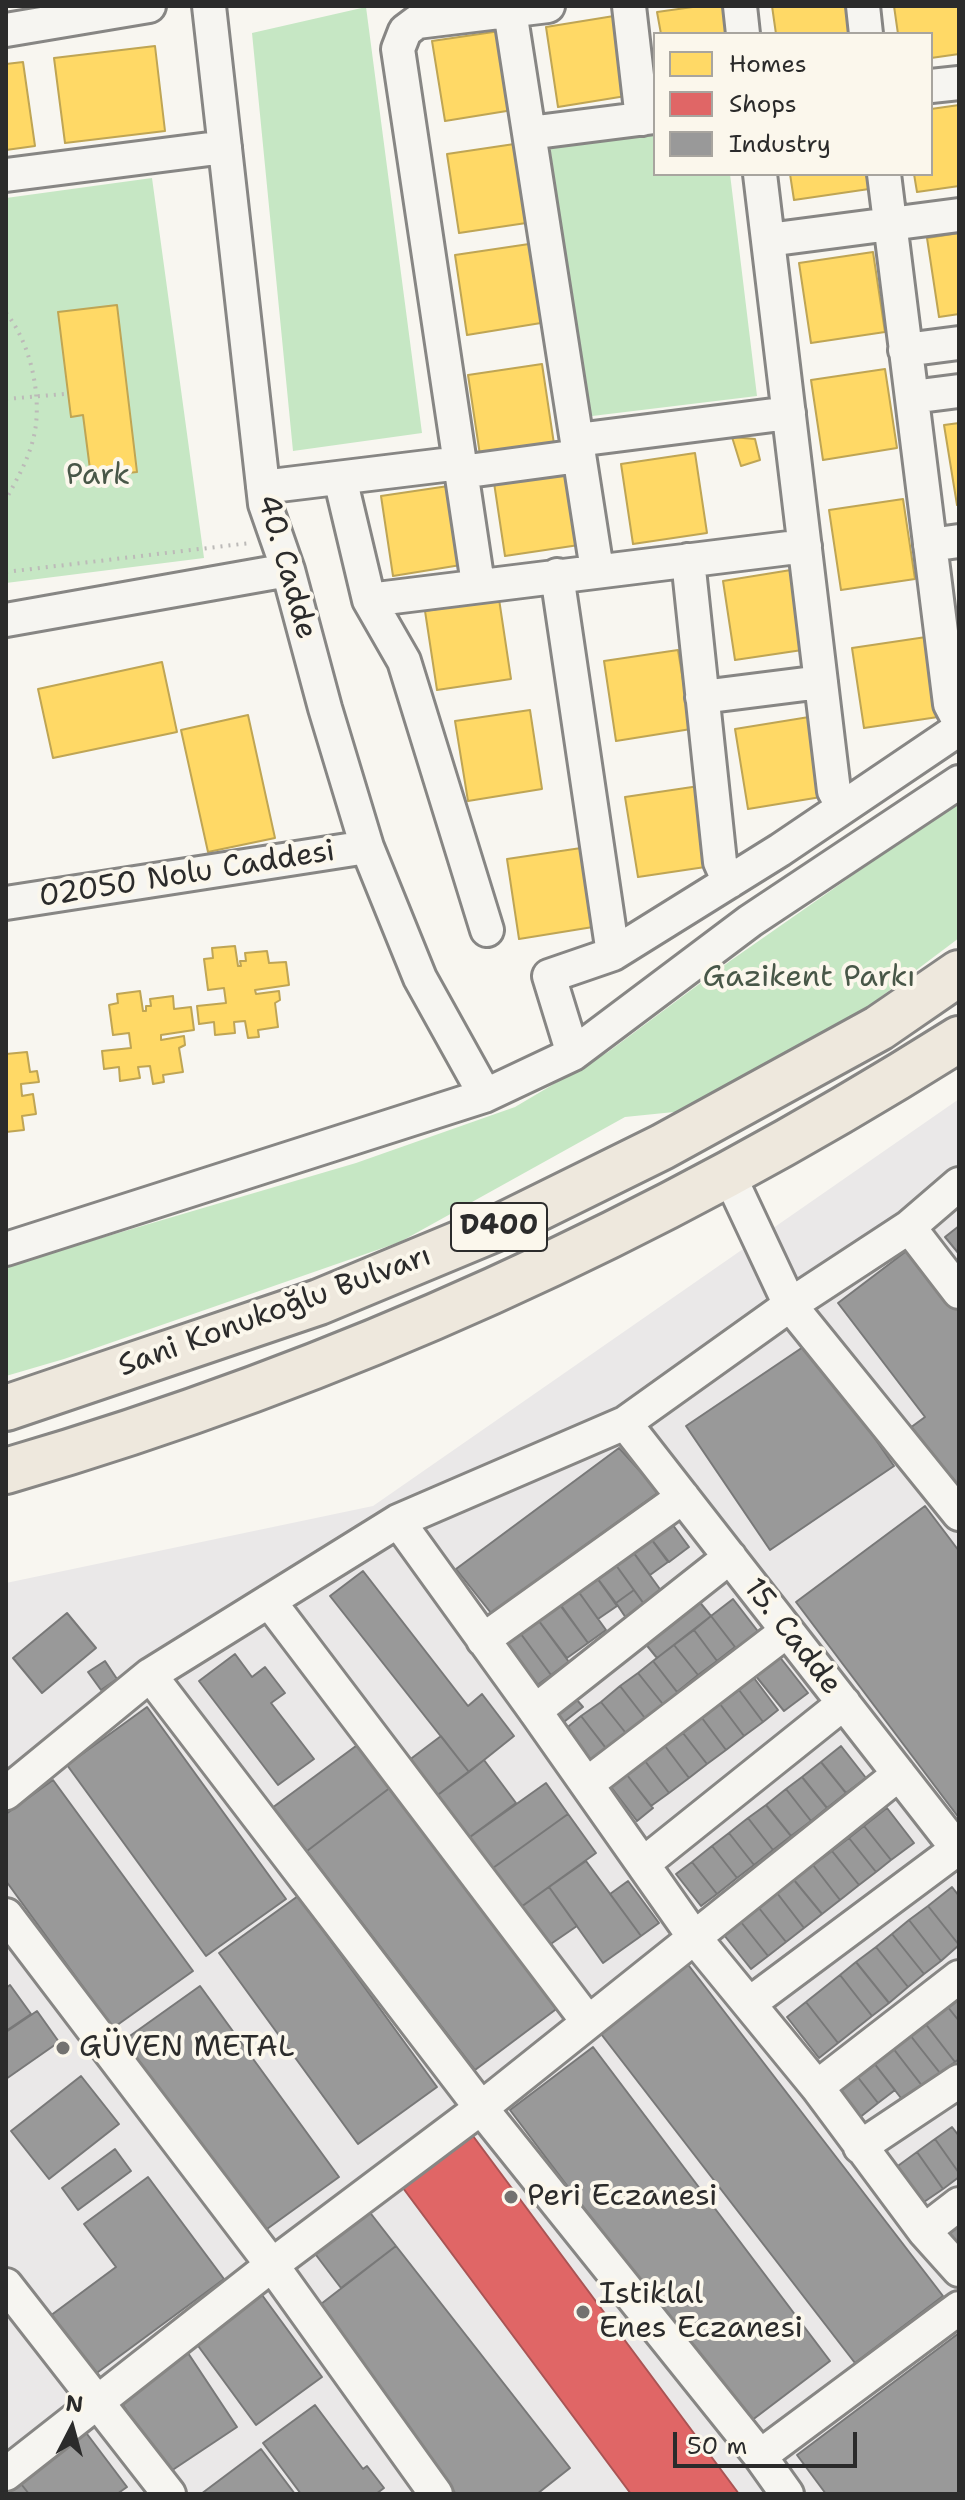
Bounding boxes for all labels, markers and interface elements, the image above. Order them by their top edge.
legend [653,32,933,176]
text: Homes [729,48,807,80]
text: Shops [729,88,797,120]
text: Industry [729,128,831,160]
park label: Park [66,458,130,494]
street label: 40. Cadde [248,491,324,643]
street label: 02050 Nolu Caddesi [37,834,337,916]
park label: Gazikent Parkı [703,960,915,996]
road number: D400 [451,1203,547,1251]
street label: Sani Konukoğlu Bulvarı [114,1239,436,1385]
street label: 15. Cadde [735,1572,849,1702]
place label: GÜVEN METAL [79,2030,294,2066]
marker: GÜVEN METAL [54,2039,72,2057]
place label: Peri Eczanesi [527,2179,718,2215]
marker: Peri Eczanesi [502,2188,520,2206]
place label: Istiklal Enes Eczanesi [599,2277,803,2348]
marker: Istiklal Enes Eczanesi [574,2303,592,2321]
north arrow [32,2388,112,2468]
text: N [64,2388,85,2419]
scale bar [677,2416,861,2466]
text: 50 m [687,2430,747,2462]

